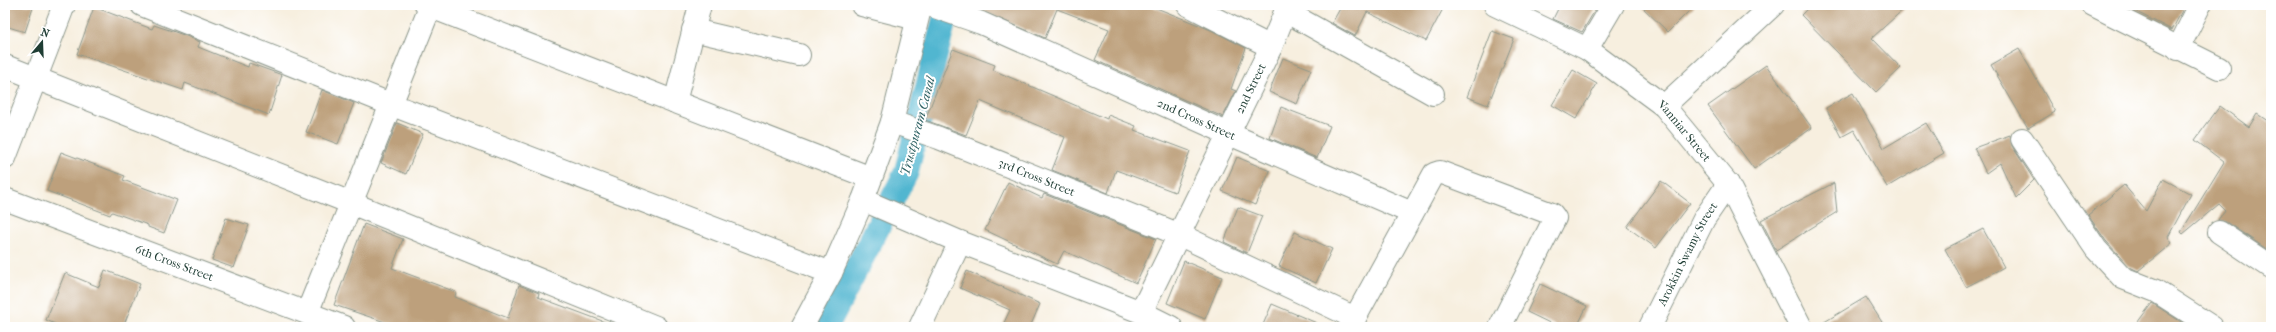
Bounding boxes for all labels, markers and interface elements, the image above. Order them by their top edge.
north arrow [22,22,62,62]
text: N [39,26,52,41]
street label: 2nd Street [1233,61,1269,116]
water label: Trustpuram Canal [897,73,938,177]
street label: 2nd Cross Street [1155,96,1238,143]
street label: Vanniar Street [1655,97,1714,165]
street label: 3rd Cross Street [996,156,1078,199]
street label: Arokkin Swamy Street [1654,199,1721,309]
street label: 6th Cross Street [133,242,216,284]

